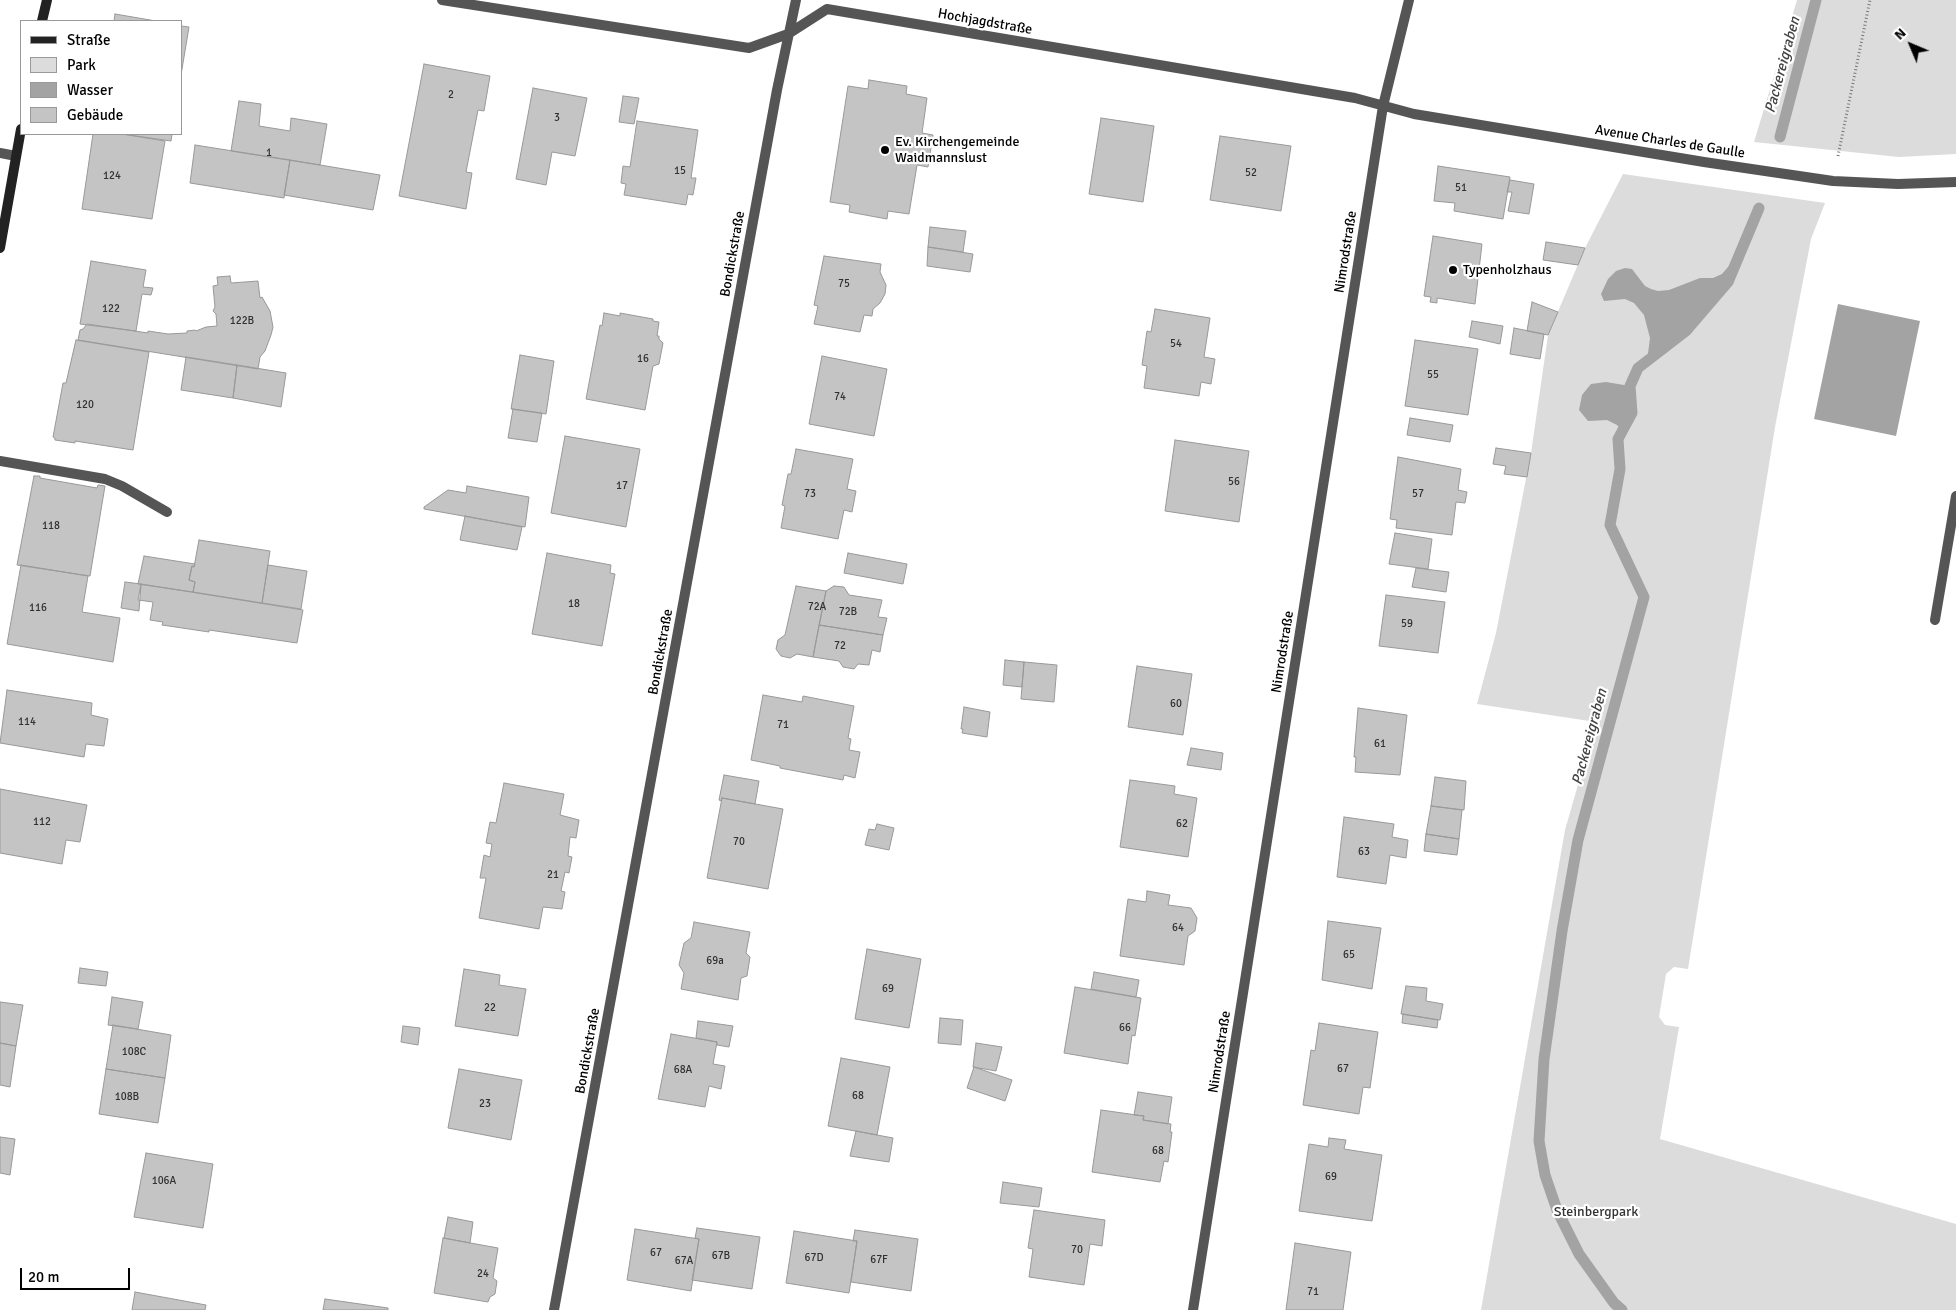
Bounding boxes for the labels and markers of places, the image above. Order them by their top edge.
place label: Ev. Kirchengemeinde Waidmannslust [895,134,1019,166]
marker: Ev. Kirchengemeinde Waidmannslust [879,144,891,156]
place label: Typenholzhaus [1463,262,1552,278]
marker: Typenholzhaus [1447,264,1459,276]

